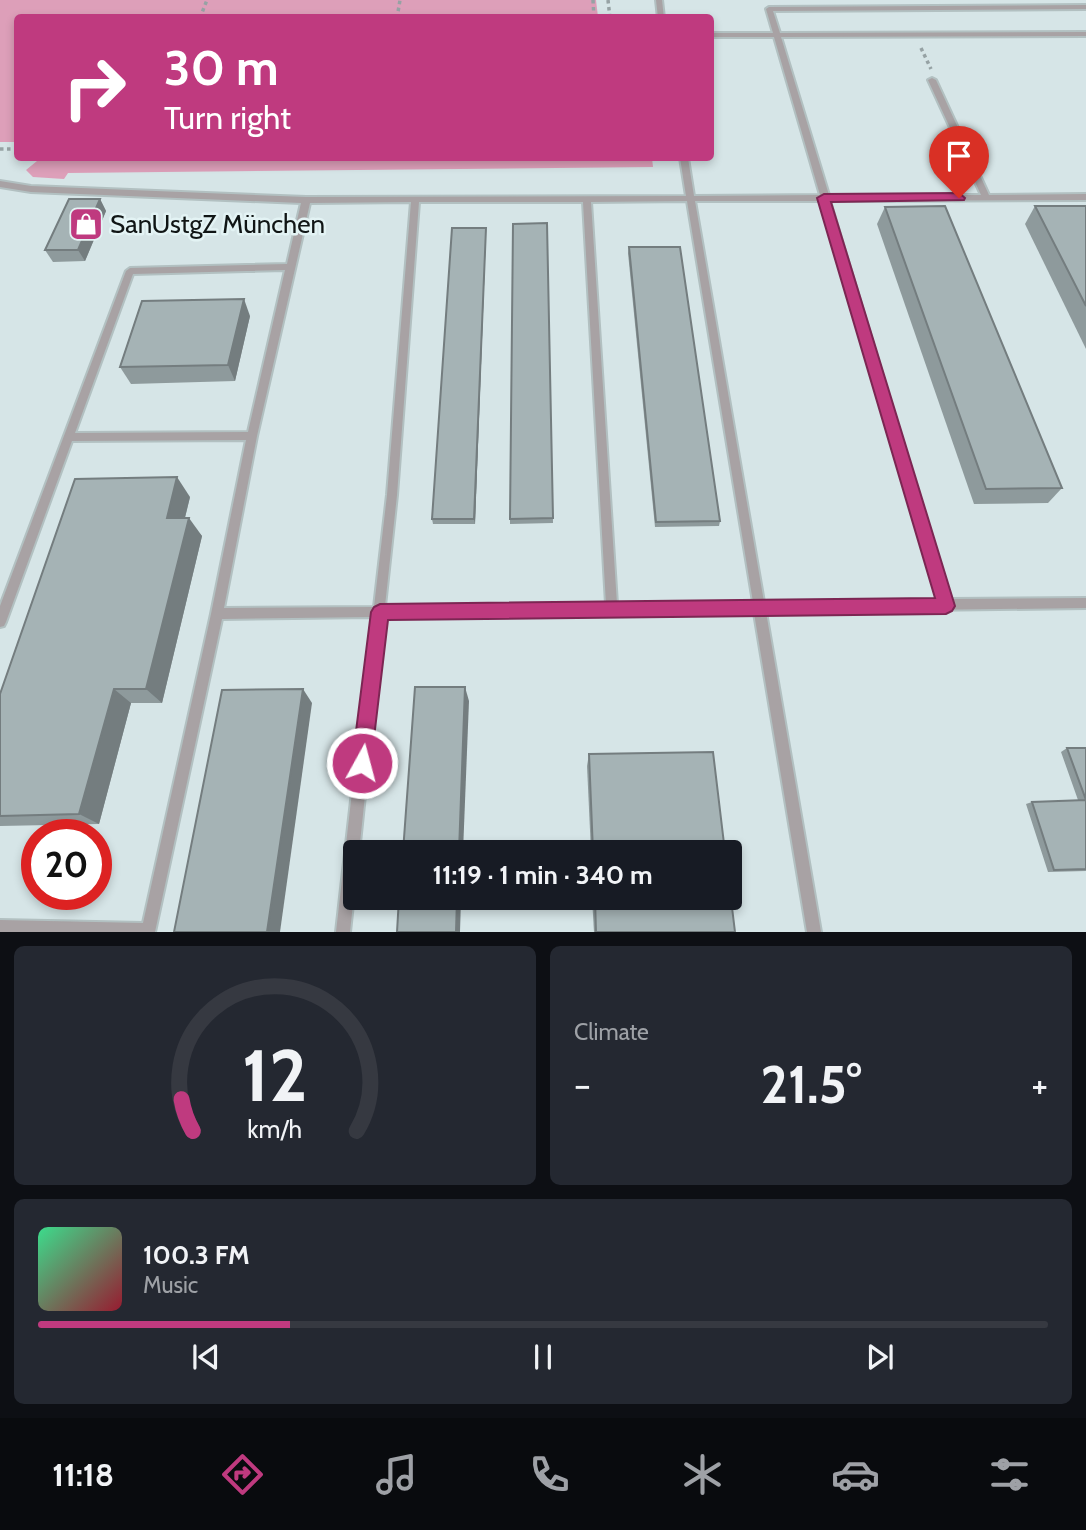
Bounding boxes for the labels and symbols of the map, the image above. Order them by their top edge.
pin [929,126,989,198]
shop icon: SanUstgZ München [67,205,105,243]
place label: SanUstgZ München [110,208,325,240]
position arrow [325,726,399,800]
speed limit sign: 20 [21,819,112,910]

